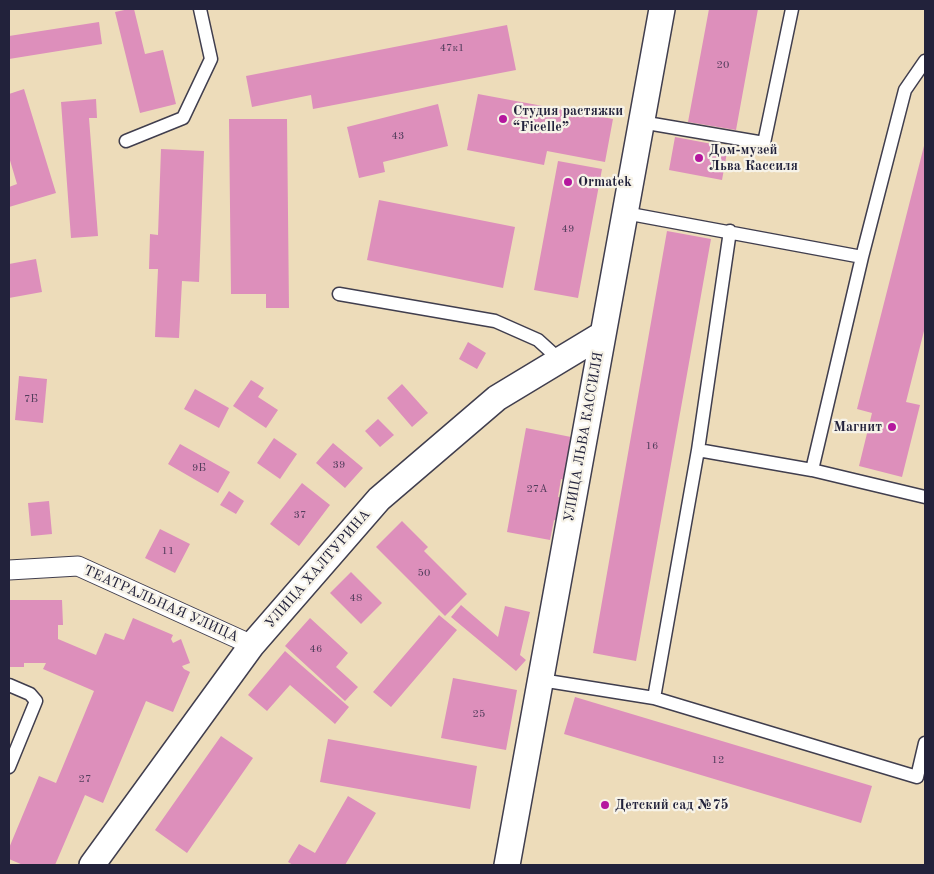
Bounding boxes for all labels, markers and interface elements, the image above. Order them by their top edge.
house number: 47к1 [440,41,464,55]
house number: 20 [717,58,729,72]
place label: Студия растяжки “Ficelle” [513,103,623,136]
marker: Студия растяжки “Ficelle” [497,113,509,125]
house number: 43 [392,129,404,143]
place label: Дом-музей Льва Кассиля [709,142,798,174]
marker: Дом-музей Льва Кассиля [693,152,705,164]
place label: Ormatek [578,174,632,190]
marker: Ormatek [562,176,574,188]
house number: 49 [562,222,574,236]
street label: УЛИЦА ЛЬВА КАССИЛЯ [561,351,607,523]
house number: 7Б [24,392,38,406]
place label: Магнит [834,419,882,435]
marker: Магнит [886,421,898,433]
house number: 16 [646,439,658,453]
house number: 39 [333,458,345,472]
house number: 9Б [192,461,206,475]
house number: 27А [526,482,548,496]
street label: УЛИЦА ХАЛТУРИНА [262,506,374,632]
house number: 37 [294,508,306,522]
house number: 11 [162,544,174,558]
street label: ТЕАТРАЛЬНАЯ УЛИЦА [81,562,241,646]
house number: 50 [418,566,430,580]
house number: 48 [350,591,362,605]
house number: 46 [310,642,322,656]
house number: 25 [473,707,485,721]
house number: 12 [712,753,724,767]
house number: 27 [79,772,91,786]
place label: Детский сад №75 [615,797,729,813]
marker: Детский сад №75 [599,799,611,811]

